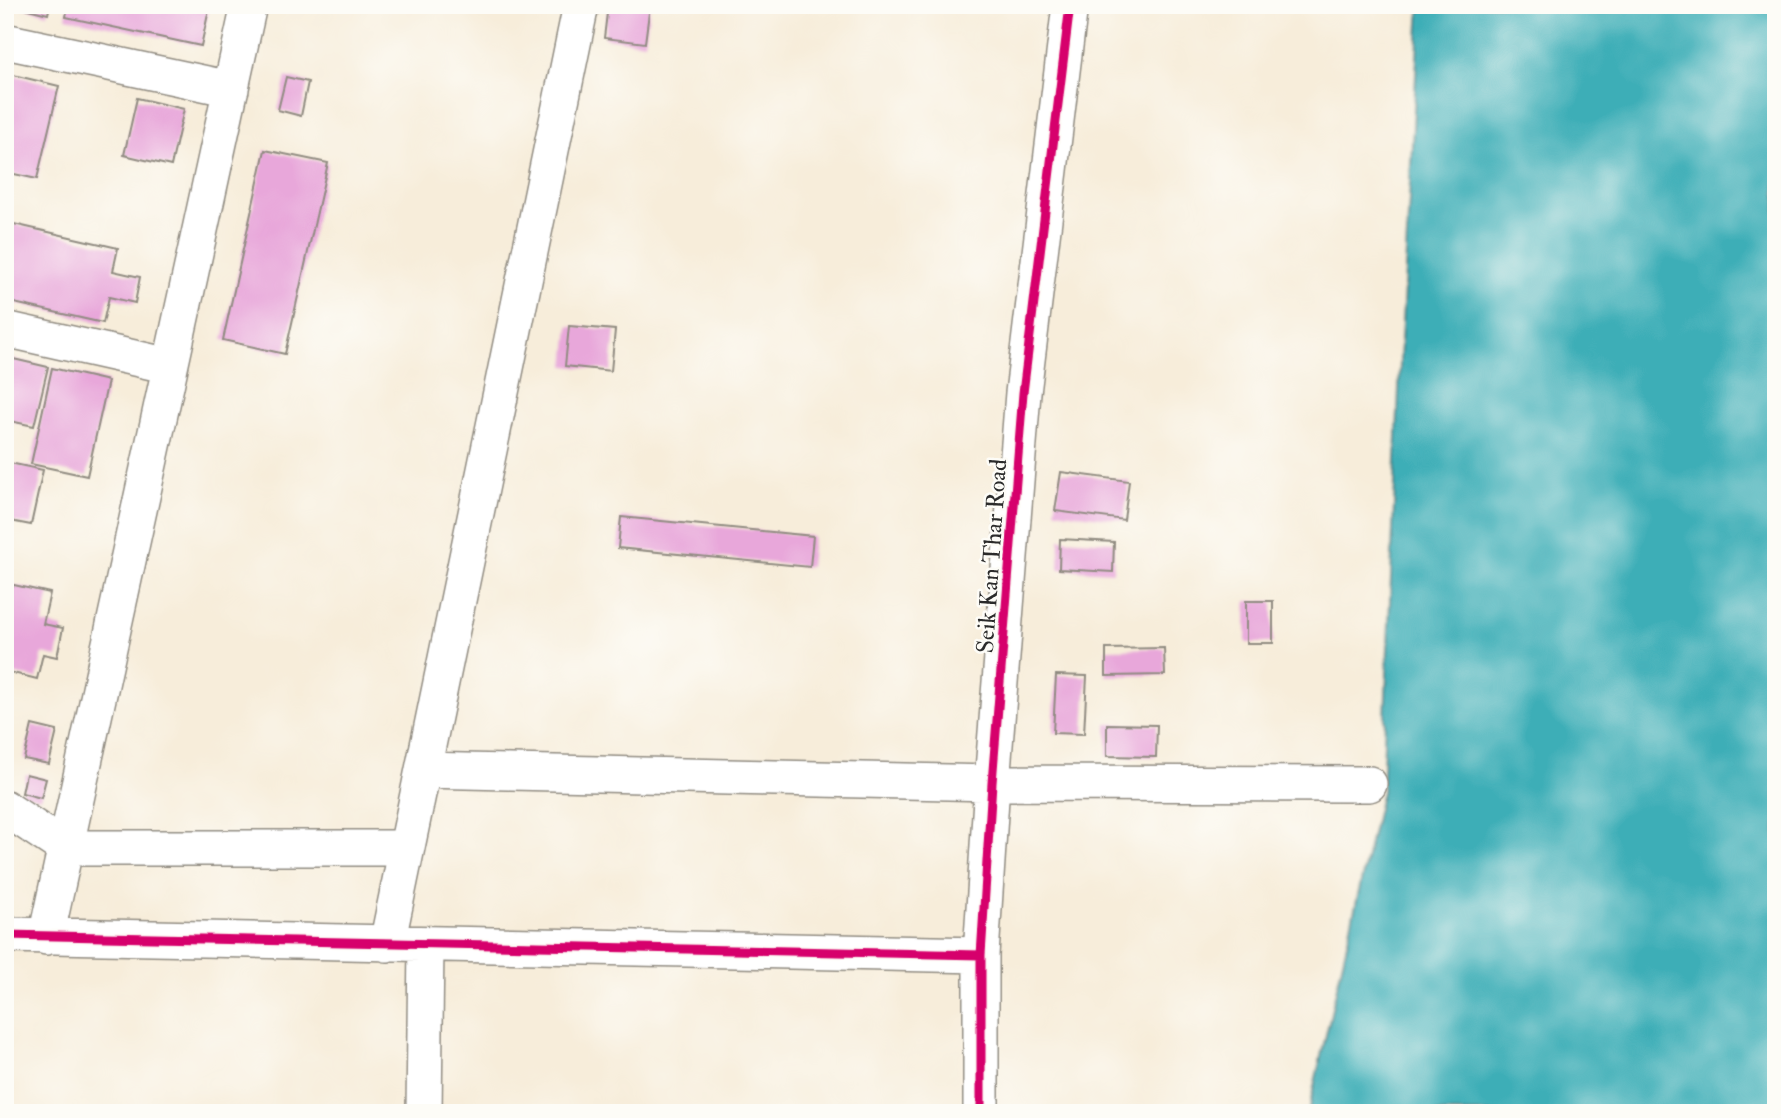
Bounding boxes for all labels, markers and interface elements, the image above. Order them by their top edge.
street label: Seik Kan Thar Road [970,458,1014,654]

